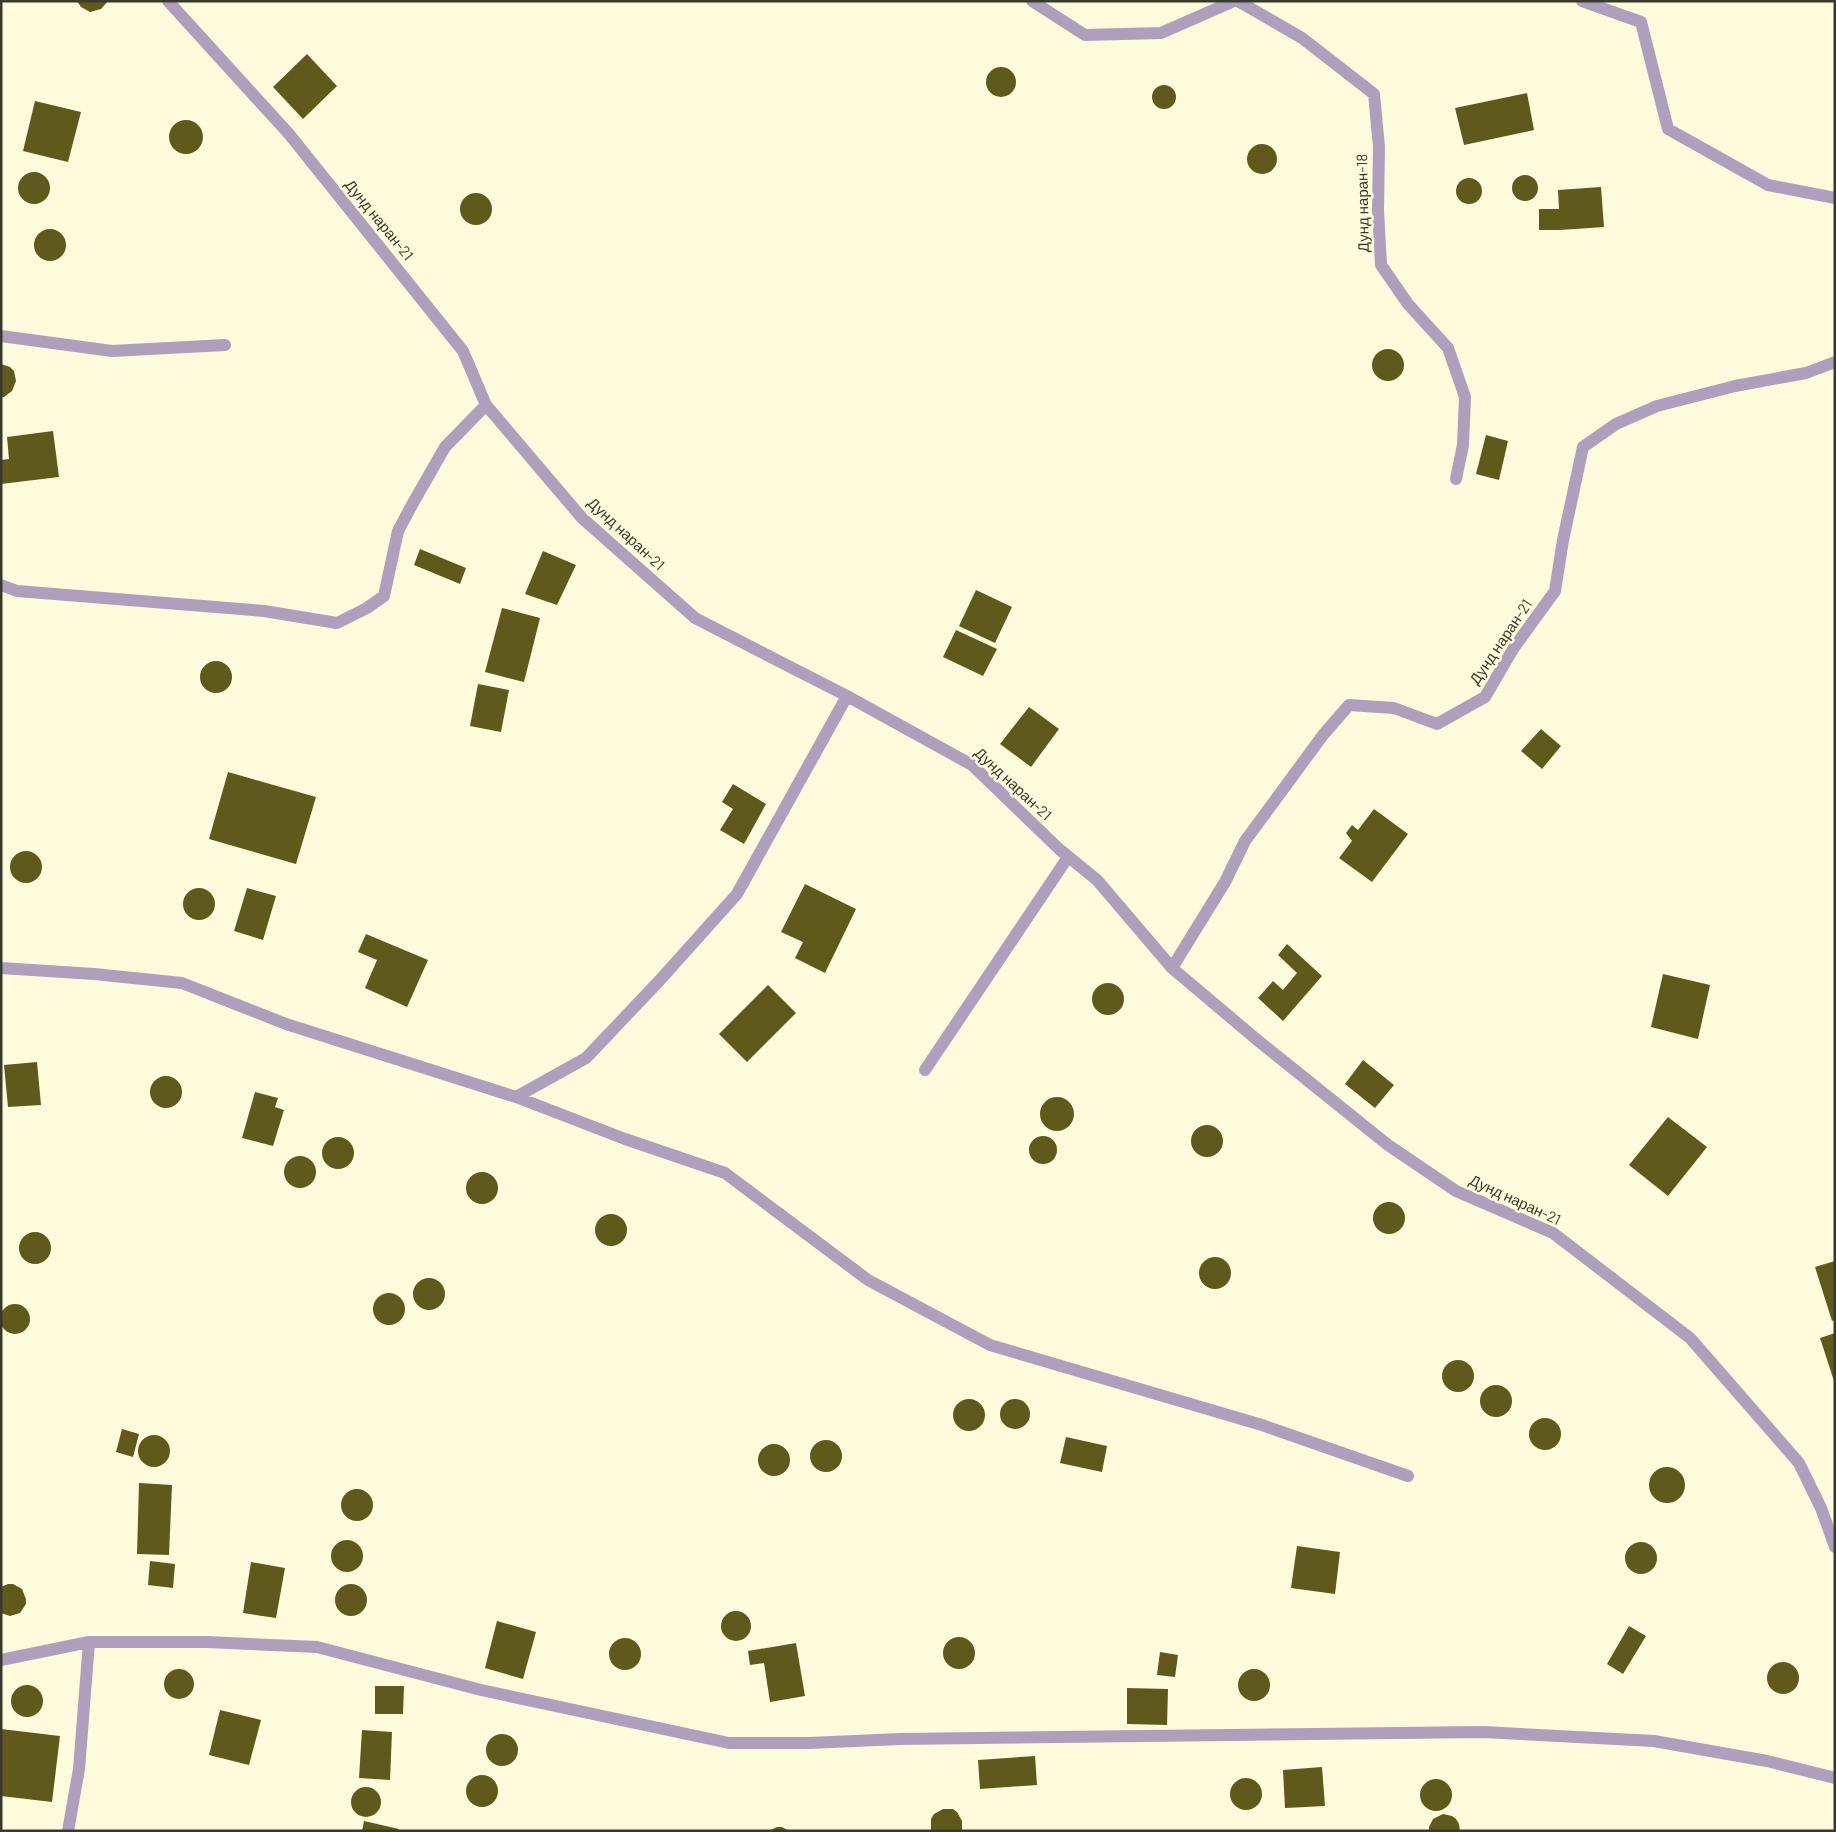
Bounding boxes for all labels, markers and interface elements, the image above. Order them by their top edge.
street label: Дунд наран-18 [1352,154,1372,252]
street label: Дунд наран-21 [342,175,418,263]
street label: Дунд наран-21 [584,493,669,573]
street label: Дунд наран-21 [1465,596,1535,687]
street label: Дунд наран-21 [971,743,1056,823]
street label: Дунд наран-21 [1467,1170,1564,1228]

